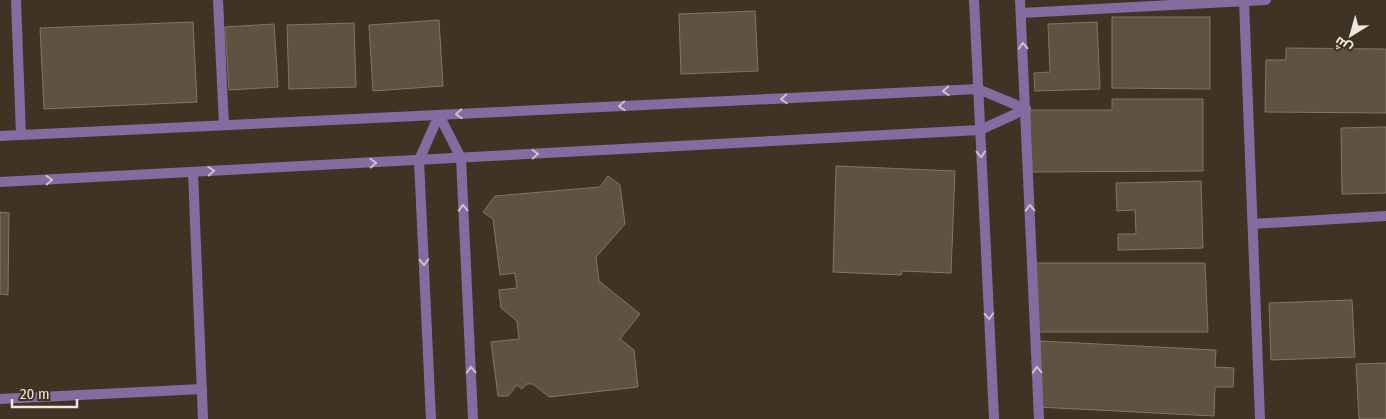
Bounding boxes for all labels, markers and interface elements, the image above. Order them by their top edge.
north arrow [1326,10,1376,60]
text: ش [1331,33,1356,57]
one-way arrow [1017,41,1028,49]
one-way arrow [942,85,950,96]
one-way arrow [780,93,788,104]
one-way arrow [617,101,625,112]
one-way arrow [455,109,463,119]
one-way arrow [532,149,540,159]
one-way arrow [976,150,987,158]
one-way arrow [369,157,377,168]
one-way arrow [207,166,215,177]
one-way arrow [45,174,53,185]
one-way arrow [458,204,469,212]
one-way arrow [1025,204,1036,212]
one-way arrow [419,259,429,267]
one-way arrow [984,312,994,320]
one-way arrow [465,366,476,374]
one-way arrow [1032,366,1043,374]
scale bar [12,376,78,408]
text: 20 m [20,385,50,403]

